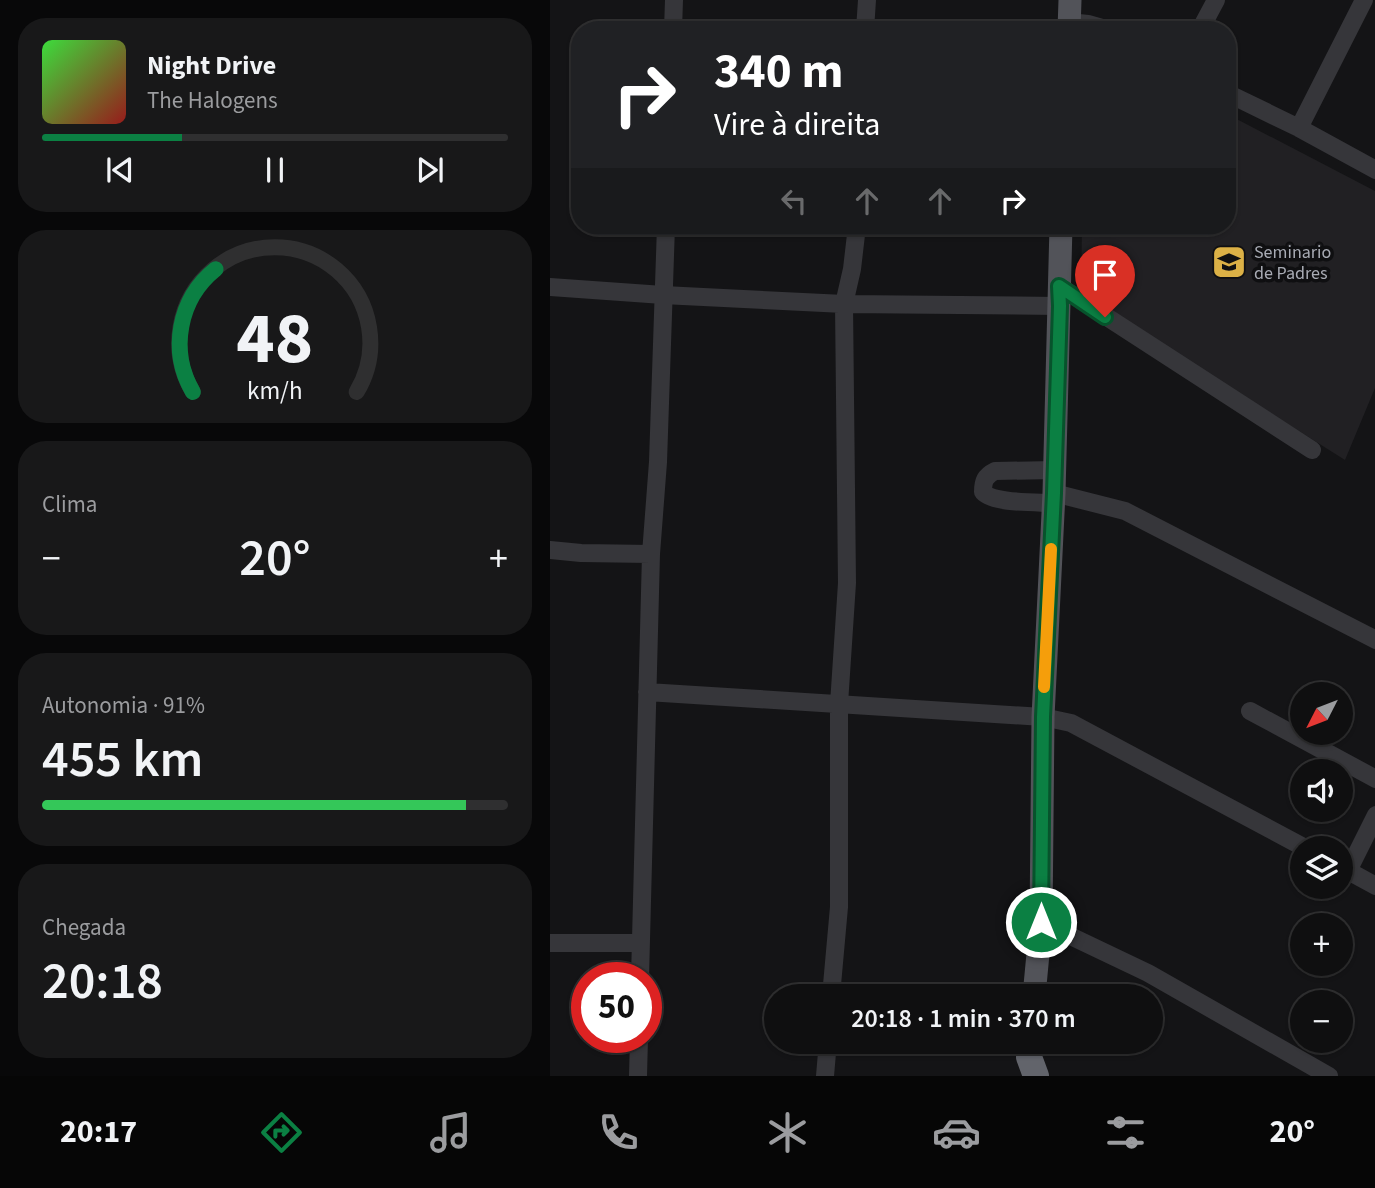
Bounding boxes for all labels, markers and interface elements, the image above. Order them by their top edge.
text: 340 m [714,37,843,107]
text: Night Drive [147,47,276,84]
icon: right [599,49,690,140]
text: The Halogens [147,84,278,117]
text: Vire à direita [714,102,880,148]
icon: previous [101,151,139,189]
icon: pause [256,151,294,189]
icon: next [411,151,449,189]
icon: left [775,182,813,220]
icon: ahead [848,182,886,220]
icon: ahead [921,182,959,220]
icon: right [994,182,1032,220]
place label: Seminario de Padres [1254,240,1331,286]
school or university icon: Seminario de Padres [1210,243,1248,281]
pin [1075,245,1135,317]
icon: arrive [1086,256,1124,294]
text: 48 [237,288,313,392]
text: km/h [247,373,303,409]
text: Clima [42,488,97,521]
text: 20° [239,522,311,596]
text: − [42,532,61,586]
text: + [489,532,508,586]
north arrow [1290,682,1353,746]
map controls [1290,682,1353,1053]
text: Autonomia · 91% [42,689,205,722]
text: 455 km [42,723,203,797]
button: sound [1290,759,1353,822]
button: layers [1290,836,1353,899]
position arrow [1004,885,1078,959]
text: Chegada [42,911,126,944]
button: + [1290,913,1353,976]
text: 20:18 [42,945,163,1019]
speed limit sign: 50 [571,962,662,1053]
button: − [1290,990,1353,1053]
text: 20:18 · 1 min · 370 m [851,1000,1076,1037]
icon: directions [257,1108,306,1157]
icon: music [426,1108,475,1157]
icon: phone [594,1108,643,1157]
icon: climate [763,1108,812,1157]
icon: car [932,1108,981,1157]
icon: filters [1101,1108,1150,1157]
text: 20:17 [60,1109,137,1155]
text: 20° [1270,1109,1315,1155]

